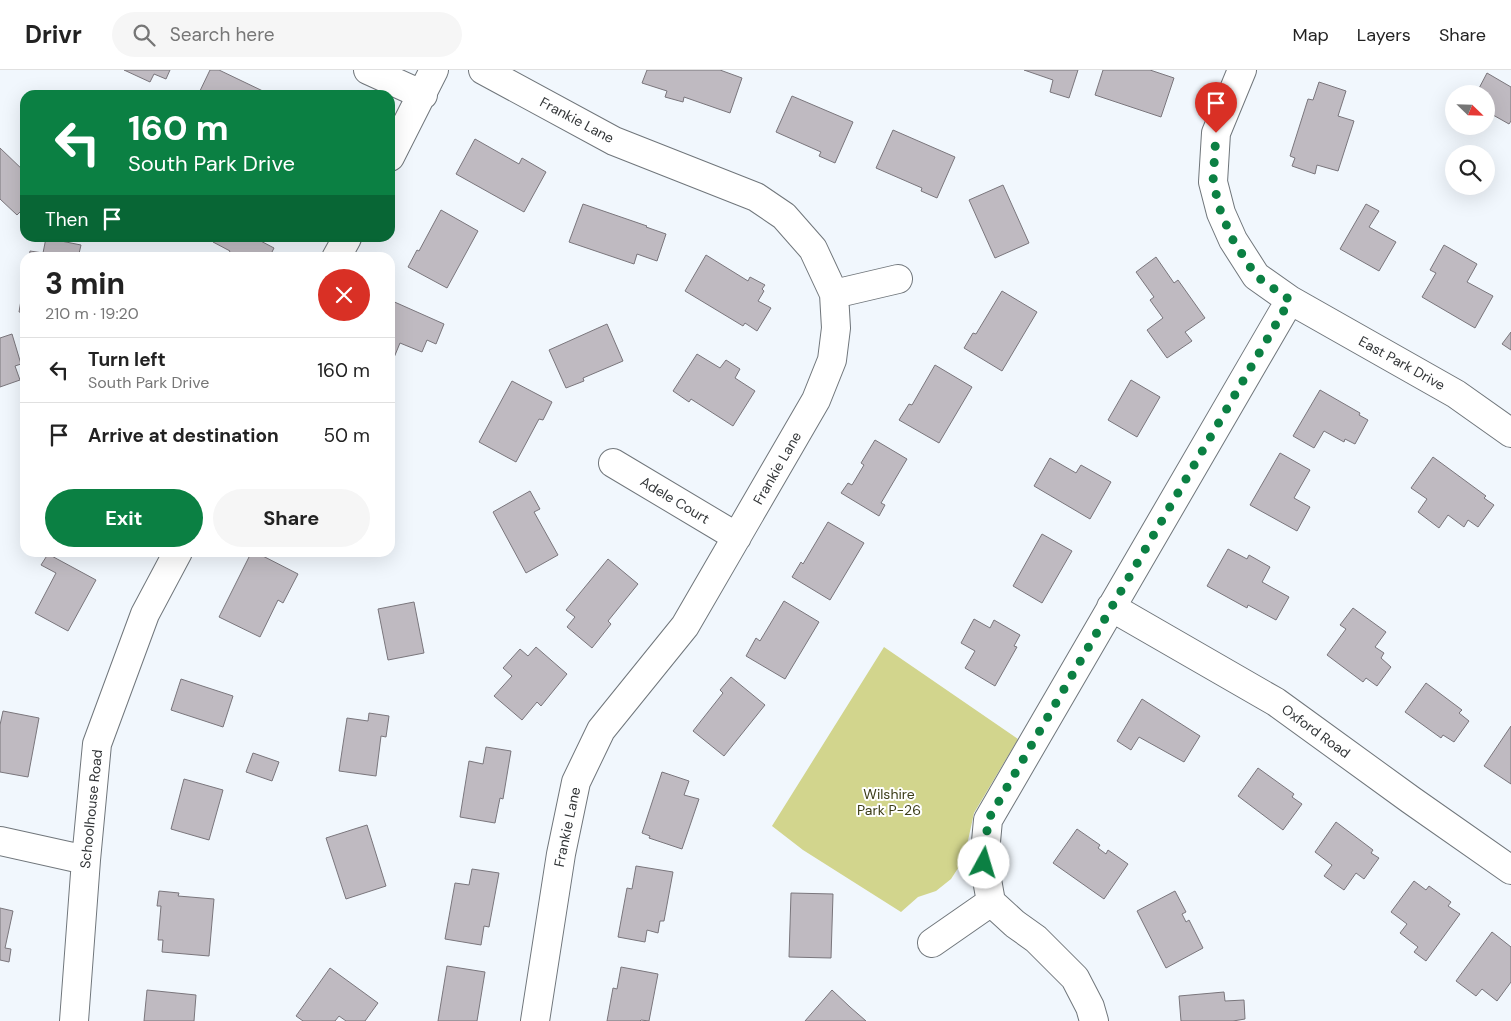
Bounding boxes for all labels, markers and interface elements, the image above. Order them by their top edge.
search box [112,12,462,57]
text: Drivr [25,19,82,50]
icon: search [130,21,158,49]
text: Search here [170,22,275,47]
text: Map [1293,23,1329,47]
text: Layers [1357,23,1411,47]
text: Share [1439,23,1486,47]
pin [1195,82,1237,133]
north arrow [1445,85,1495,135]
map controls [1445,85,1495,195]
icon: arrive [1202,89,1230,117]
street label: Frankie Lane [537,93,617,147]
text: 160 m [128,105,229,151]
icon: left [45,110,110,175]
button: search [1445,145,1495,195]
text: South Park Drive [128,149,295,178]
icon: arrive [98,205,126,233]
text: Then [45,207,88,232]
text: 3 min [45,264,125,303]
button: close [318,269,370,321]
text: 210 m · 19:20 [45,303,139,324]
street label: East Park Drive [1356,332,1448,394]
text: Turn left [88,347,166,372]
icon: left [45,356,73,384]
text: 160 m [317,358,370,383]
text: South Park Drive [88,372,209,393]
icon: arrive [45,421,73,449]
text: Arrive at destination [88,423,279,448]
text: 50 m [323,423,370,448]
street label: Frankie Lane [749,428,805,508]
street label: Adele Court [637,472,713,528]
button: Exit [45,489,203,547]
button: Share [213,489,370,547]
street label: Oxford Road [1278,700,1354,762]
street label: Schoolhouse Road [76,749,106,869]
street label: Frankie Lane [550,785,584,869]
park label: Wilshire Park P-26 [857,785,921,819]
position arrow [957,836,1009,888]

